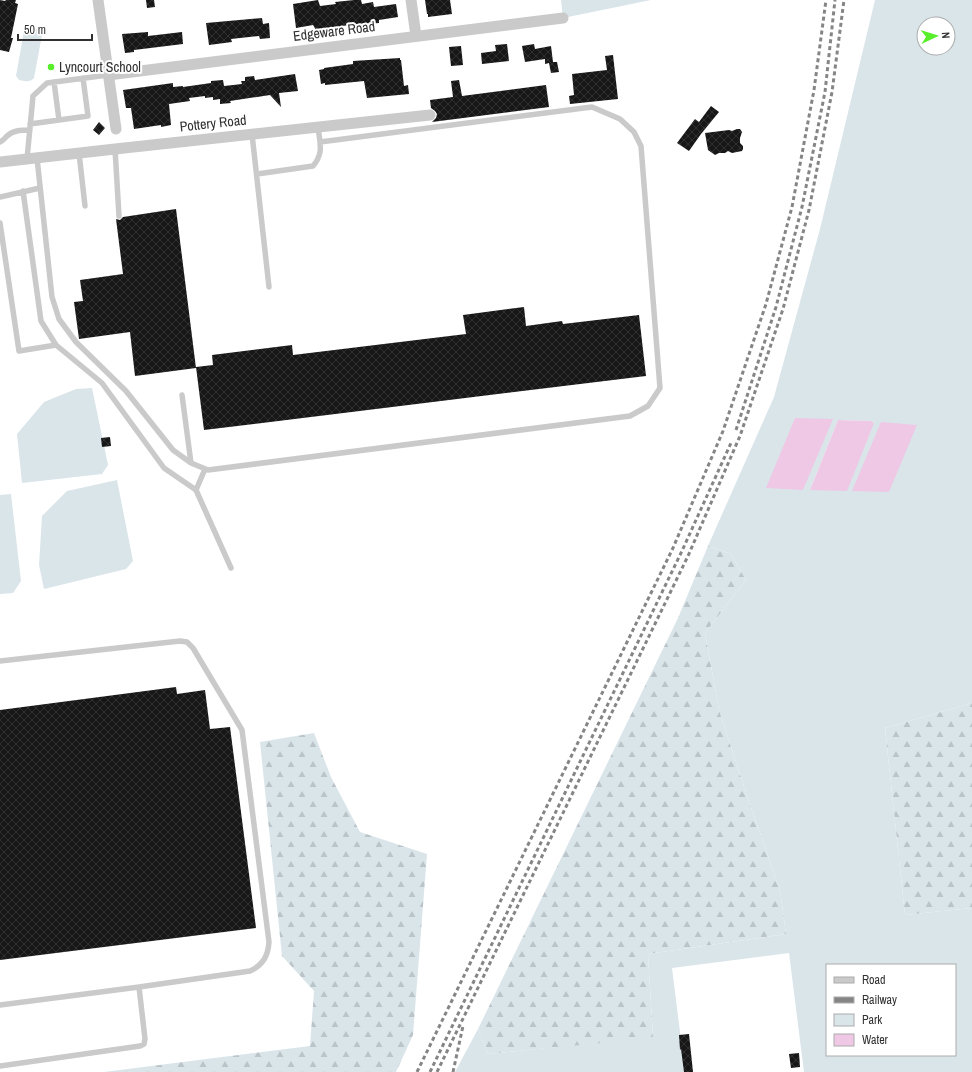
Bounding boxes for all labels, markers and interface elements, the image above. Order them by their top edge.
scale bar [18,16,92,42]
north arrow [916,16,956,56]
street label: Edgeware Road [292,17,376,45]
text: 50 m [24,22,46,38]
text: N [939,32,953,39]
place label: Lyncourt School [59,58,141,76]
marker: Lyncourt School [46,62,56,72]
street label: Pottery Road [179,111,247,135]
legend [826,964,956,1056]
text: Road [862,972,886,988]
text: Railway [862,992,897,1008]
text: Park [862,1012,882,1028]
text: Water [862,1032,889,1048]

